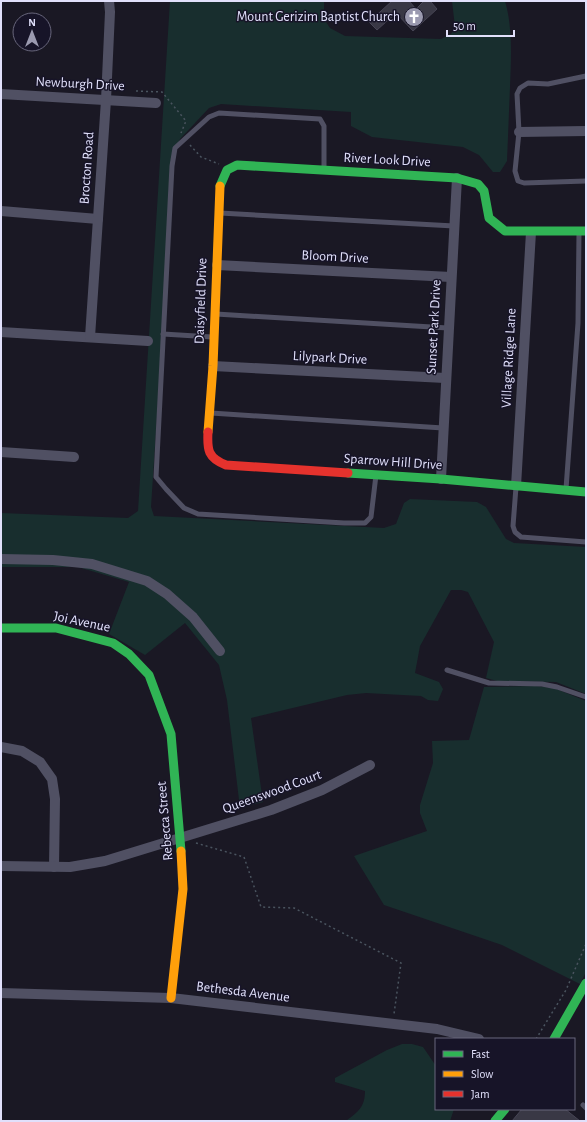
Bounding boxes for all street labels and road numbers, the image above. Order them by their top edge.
street label: Newburgh Drive [35,75,125,93]
street label: Brocton Road [77,131,97,205]
street label: River Look Drive [343,151,431,169]
street label: Bloom Drive [301,248,369,266]
street label: Daisyfield Drive [192,258,210,344]
street label: Sunset Park Drive [425,279,443,375]
street label: Village Ridge Lane [499,308,519,408]
street label: Lilypark Drive [292,349,368,367]
street label: Sparrow Hill Drive [343,452,443,472]
street label: Joi Avenue [52,609,112,635]
street label: Queenswood Court [221,767,324,816]
street label: Rebecca Street [155,780,175,861]
street label: Bethesda Avenue [195,979,291,1005]

